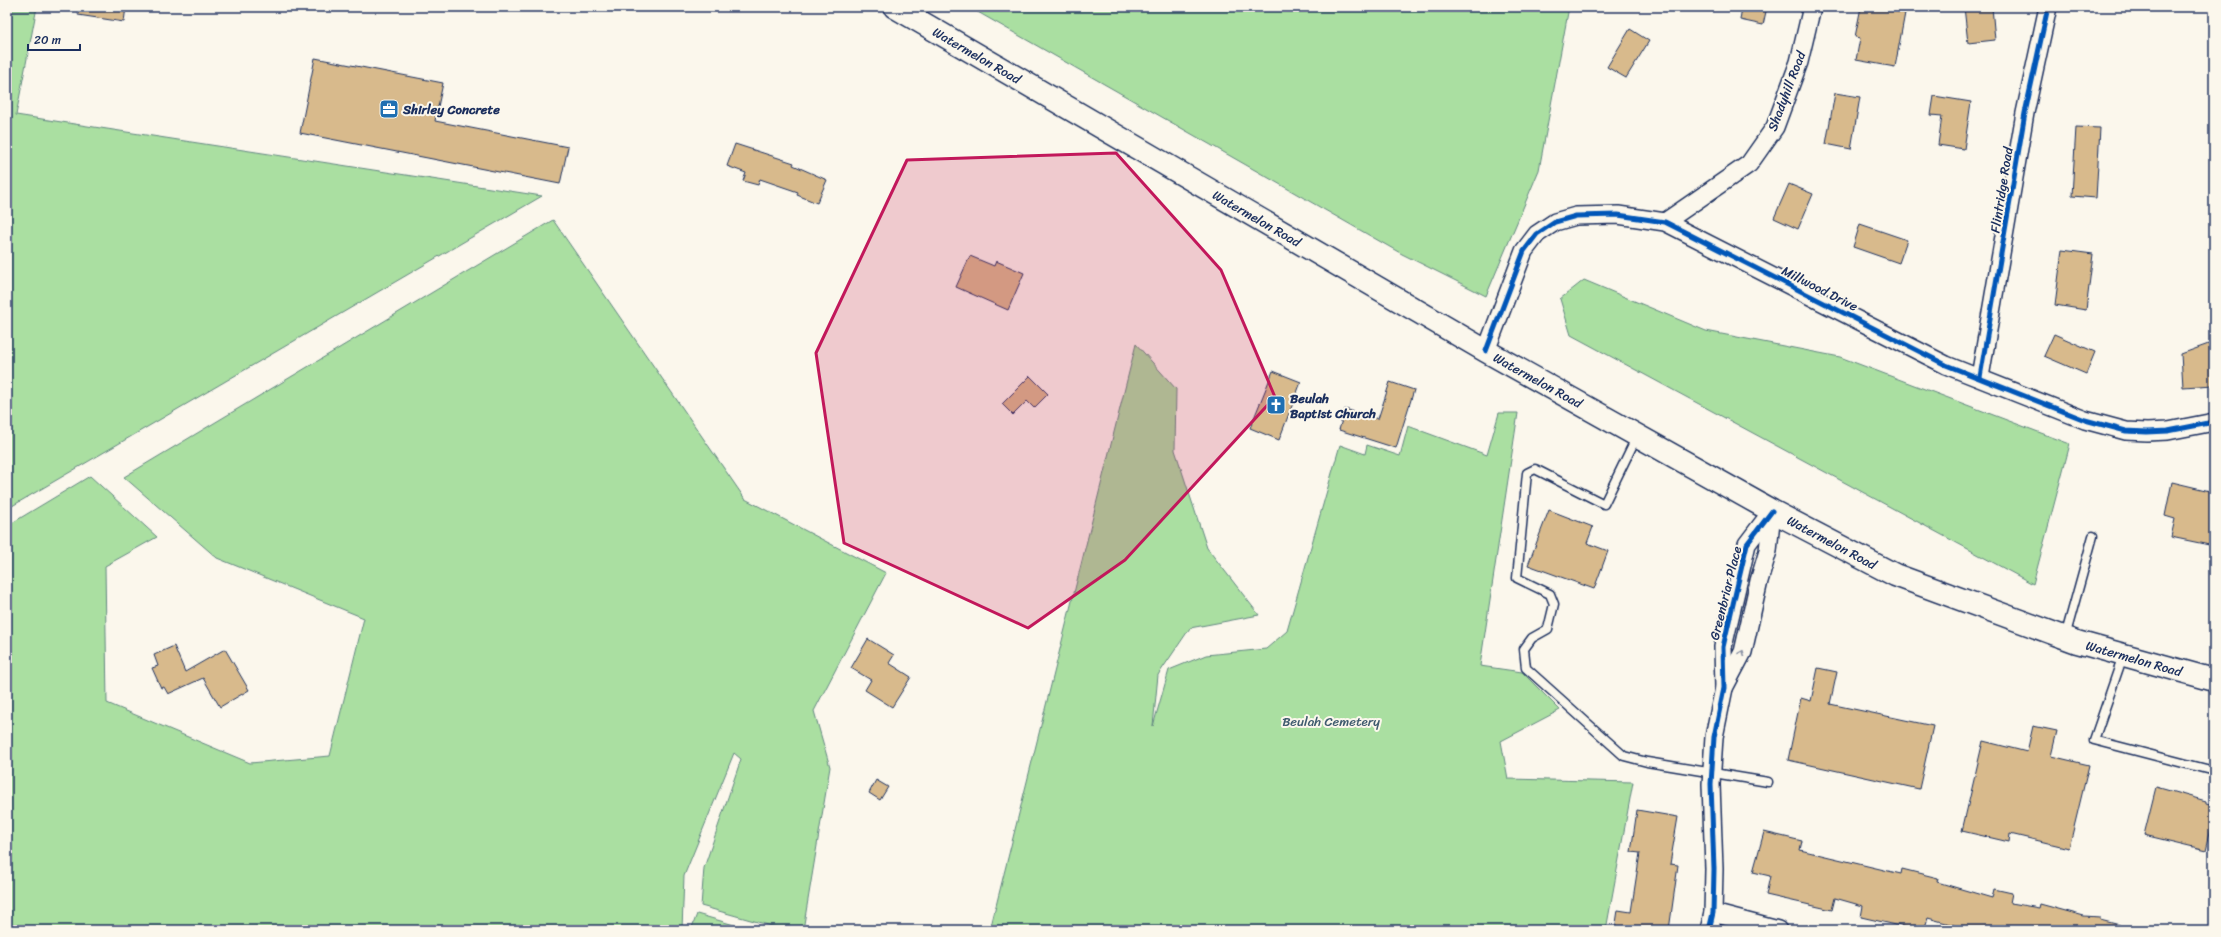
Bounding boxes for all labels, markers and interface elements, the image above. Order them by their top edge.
street label: Watermelon Road [928,21,1026,91]
scale bar [28,26,80,52]
text: 20 m [34,29,61,51]
street label: Shadyhill Road [1761,47,1813,134]
office icon: Shirley Concrete [378,98,400,120]
place label: Shirley Concrete [402,98,500,121]
street label: Flintridge Road [1983,144,2020,235]
street label: Watermelon Road [1208,184,1306,254]
street label: Millwood Drive [1777,259,1862,318]
street label: Watermelon Road [1489,346,1588,415]
place label: Beulah Baptist Church [1290,387,1376,425]
church icon: Beulah Baptist Church [1265,394,1287,416]
street label: Watermelon Road [1783,509,1882,576]
street label: Greenbriar Place [1703,544,1748,642]
street label: Watermelon Road [2083,634,2186,684]
one-way arrow [1737,650,1745,658]
park label: Beulah Cemetery [1282,710,1380,733]

